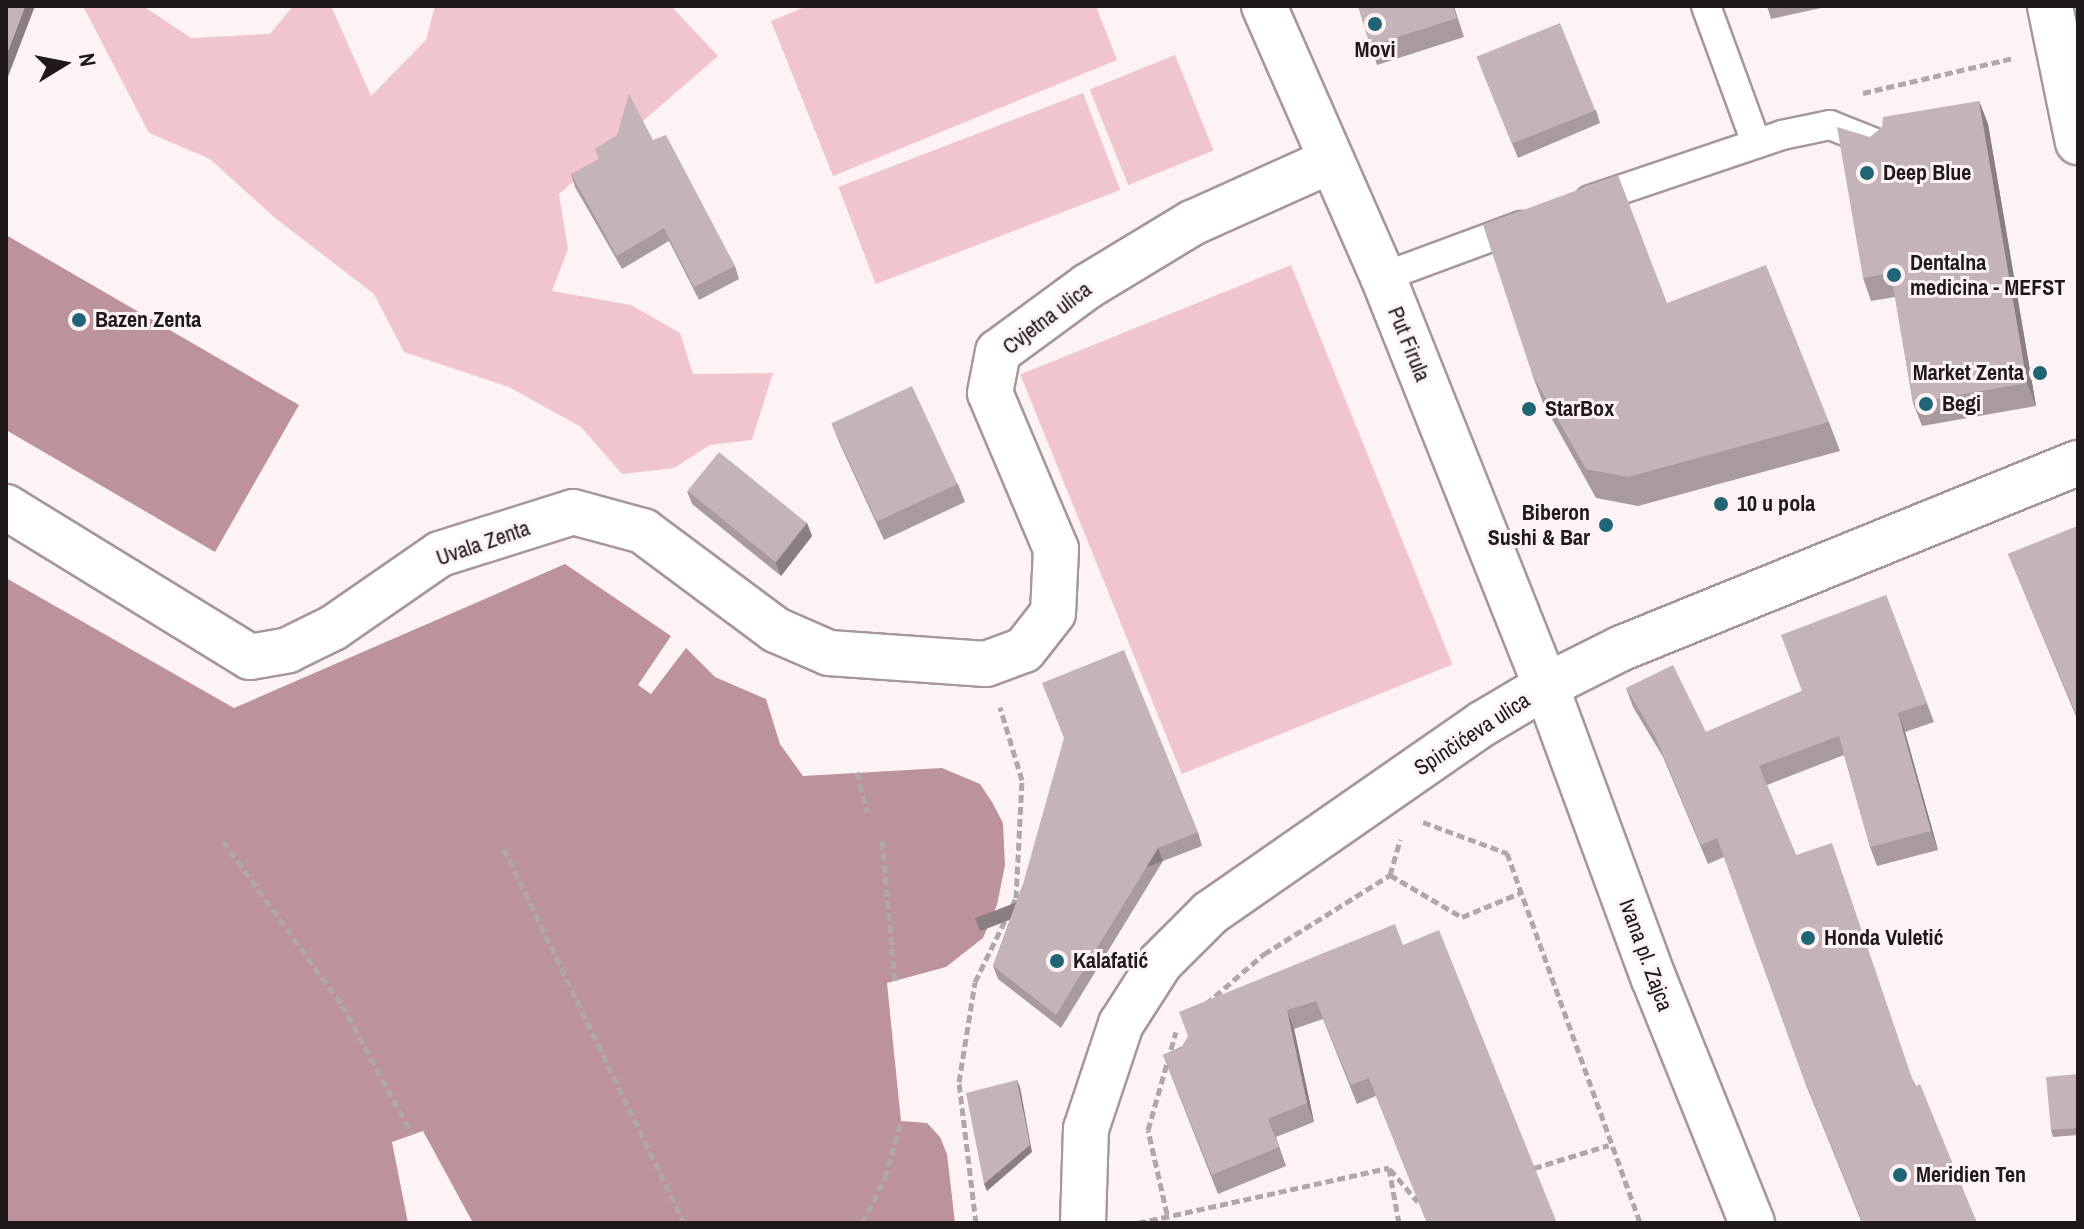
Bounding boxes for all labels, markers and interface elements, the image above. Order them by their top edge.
marker: Movi [1366,15,1384,33]
north arrow [24,24,104,104]
place label: Movi [1354,37,1396,63]
text: N [72,51,104,69]
place label: Deep Blue [1883,160,1971,186]
marker: Deep Blue [1858,164,1876,182]
place label: Dentalna medicina - MEFST [1910,249,2065,300]
marker: Dentalna medicina - MEFST [1885,266,1903,284]
street label: Cvjetna ulica [997,276,1097,360]
street label: Put Firula [1382,303,1436,385]
place label: Bazen Zenta [95,307,201,333]
marker: Bazen Zenta [70,311,88,329]
place label: Market Zenta [1913,360,2024,386]
marker: Market Zenta [2031,364,2049,382]
place label: Begi [1942,391,1981,417]
marker: Begi [1917,395,1935,413]
place label: StarBox [1545,396,1614,422]
marker: StarBox [1520,400,1538,418]
place label: 10 u pola [1737,491,1815,517]
marker: 10 u pola [1712,495,1730,513]
place label: Biberon Sushi & Bar [1488,499,1590,550]
street label: Uvala Zenta [433,515,533,571]
marker: Biberon Sushi & Bar [1597,516,1615,534]
street label: Spinčićeva ulica [1409,687,1535,781]
street label: Ivana pl. Zajca [1614,895,1678,1015]
place label: Honda Vuletić [1824,925,1944,951]
marker: Honda Vuletić [1799,929,1817,947]
place label: Kalafatić [1073,948,1148,974]
marker: Kalafatić [1048,952,1066,970]
place label: Meridien Ten [1916,1162,2026,1188]
marker: Meridien Ten [1891,1166,1909,1184]

